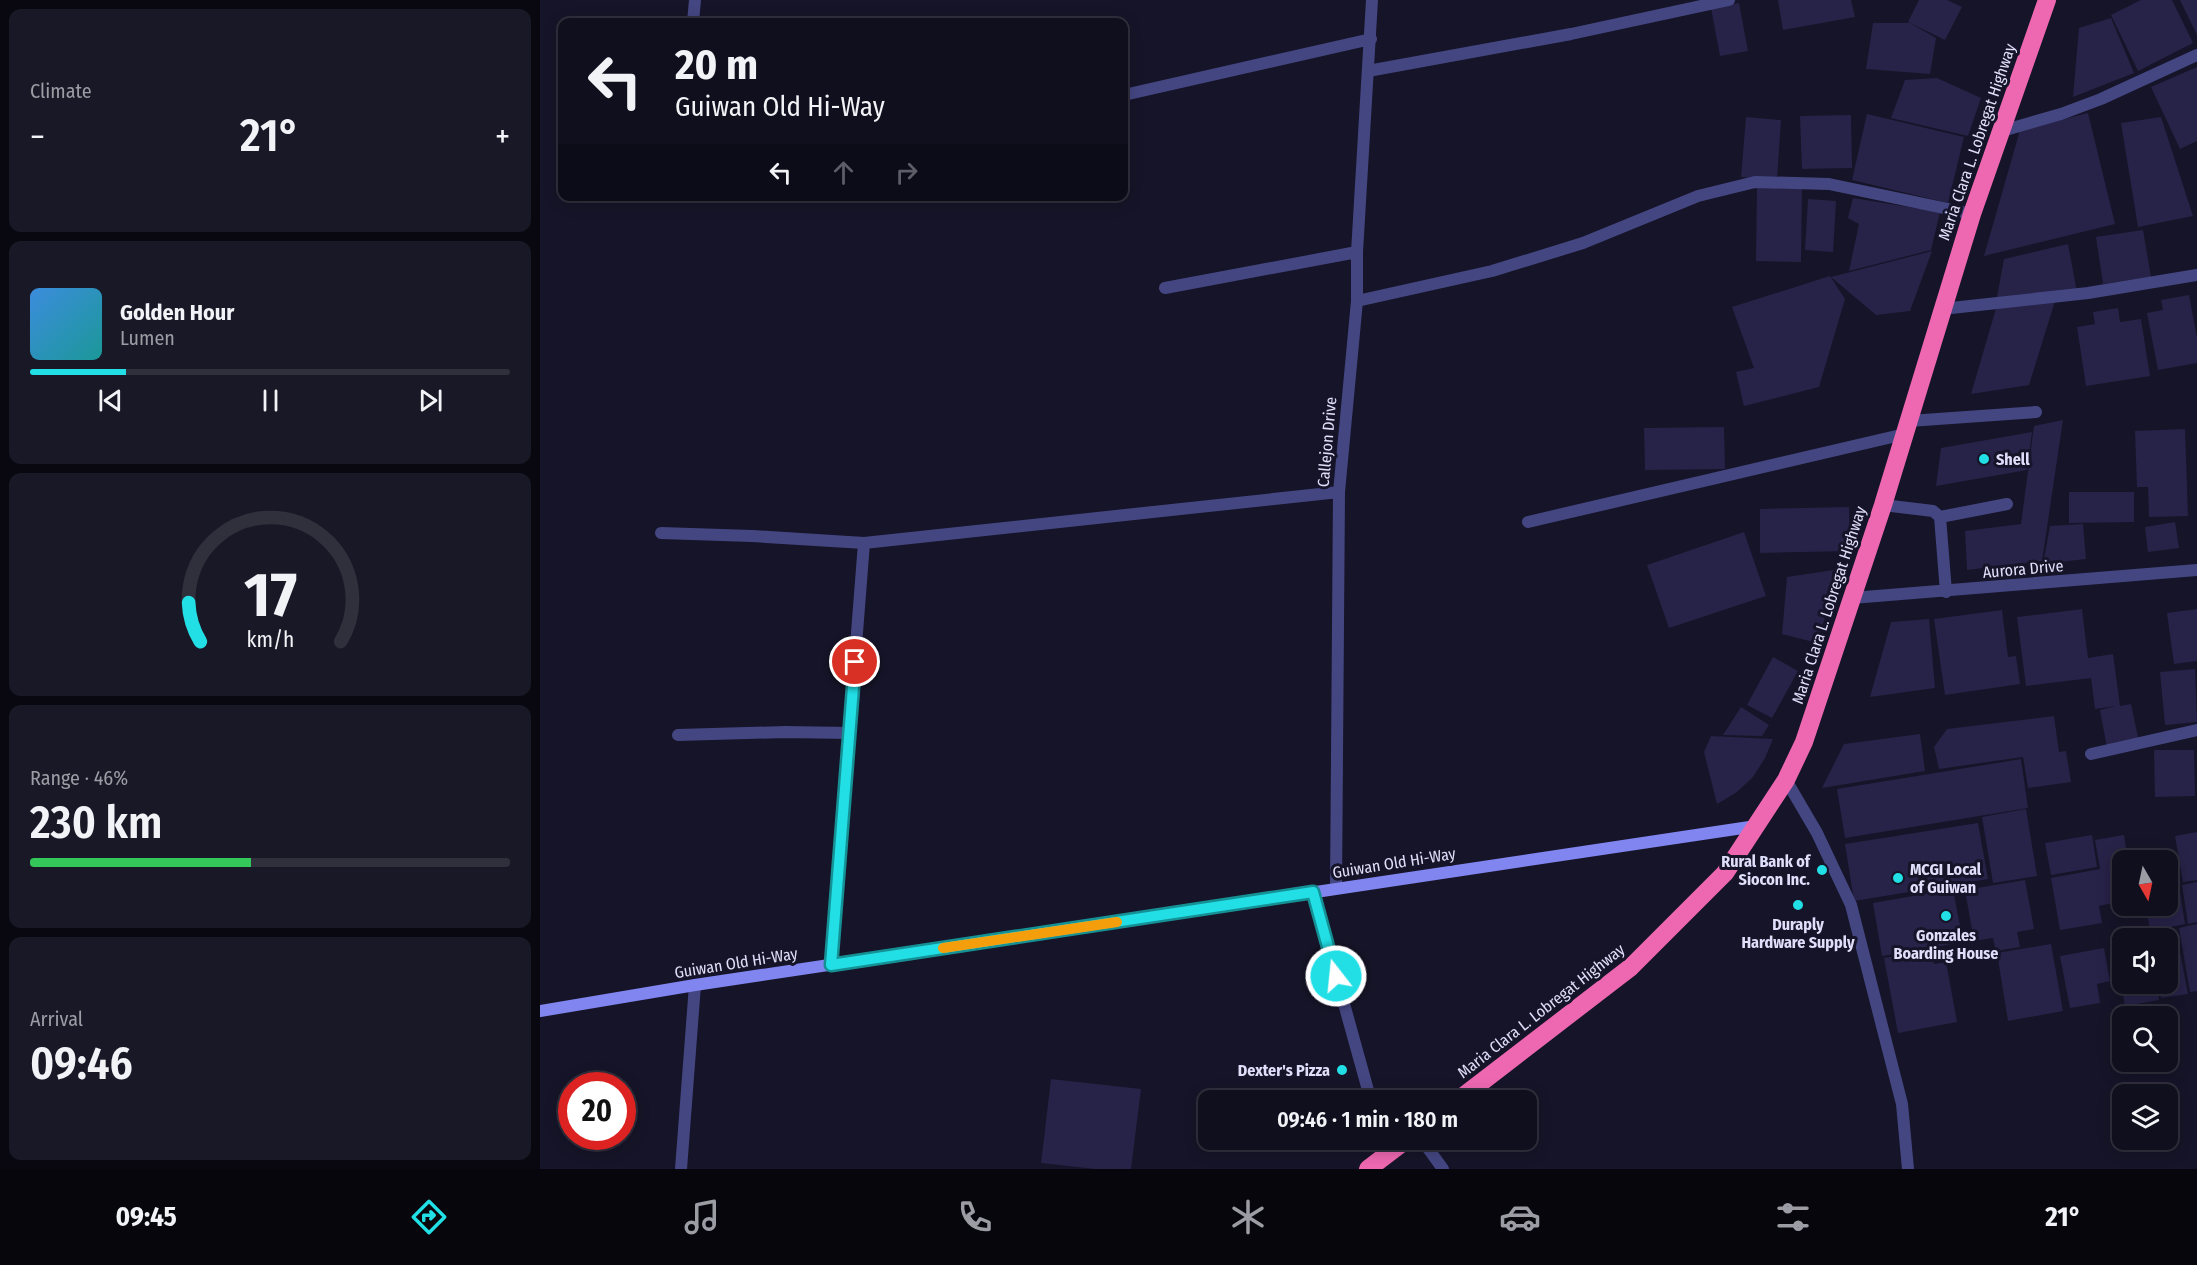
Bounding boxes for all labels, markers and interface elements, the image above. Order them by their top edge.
text: 20 m [675,40,758,90]
street label: Maria Clara L. Lobregat Highway [1934,40,2020,243]
icon: left [576,42,654,120]
text: Climate [30,79,92,103]
text: Guiwan Old Hi-Way [675,91,885,123]
text: 21° [240,109,300,163]
text: − [30,117,45,157]
text: + [495,117,510,157]
icon: left [764,156,797,189]
icon: ahead [827,156,860,189]
icon: right [890,156,923,189]
text: Golden Hour [120,299,234,326]
text: Lumen [120,326,175,350]
icon: previous [94,384,127,417]
icon: pause [254,384,287,417]
icon: next [414,384,447,417]
street label: Callejon Drive [1314,396,1340,488]
place label: Shell [1996,450,2030,469]
marker: Shell [1977,452,1991,466]
street label: Maria Clara L. Lobregat Highway [1788,503,1870,706]
street label: Aurora Drive [1982,556,2064,582]
text: 17 [244,558,296,633]
text: km/h [246,627,294,653]
pin [829,636,880,687]
icon: arrive [838,645,871,678]
text: Range · 46% [30,766,128,790]
text: 230 km [30,796,162,850]
street label: Guiwan Old Hi-Way [1331,844,1458,882]
north arrow [2112,850,2178,916]
map controls [2112,850,2178,1150]
place label: Rural Bank of Siocon Inc. [1721,852,1812,889]
place label: MCGI Local of Guiwan [1910,860,1982,897]
marker: Rural Bank of Siocon Inc. [1815,863,1829,877]
marker: MCGI Local of Guiwan [1891,871,1905,885]
marker: Duraply Hardware Supply [1791,898,1805,912]
marker: Gonzales Boarding House [1939,909,1953,923]
place label: Duraply Hardware Supply [1741,915,1855,952]
place label: Gonzales Boarding House [1894,926,1998,963]
button: sound [2112,928,2178,994]
street label: Maria Clara L. Lobregat Highway [1454,939,1629,1082]
street label: Guiwan Old Hi-Way [673,944,800,982]
position arrow [1304,944,1368,1008]
button: search [2112,1006,2178,1072]
text: Arrival [30,1007,83,1031]
text: 09:46 [30,1037,133,1091]
place label: Dexter's Pizza [1238,1061,1330,1080]
marker: Dexter's Pizza [1335,1063,1349,1077]
speed limit sign: 20 [558,1072,636,1150]
button: layers [2112,1084,2178,1150]
text: 09:46 · 1 min · 180 m [1277,1106,1458,1133]
icon: directions [408,1196,450,1238]
icon: music [681,1196,723,1238]
icon: phone [954,1196,996,1238]
icon: climate [1227,1196,1269,1238]
icon: car [1499,1196,1541,1238]
icon: filters [1772,1196,1814,1238]
text: 09:45 [115,1201,177,1233]
text: 21° [2045,1201,2081,1233]

